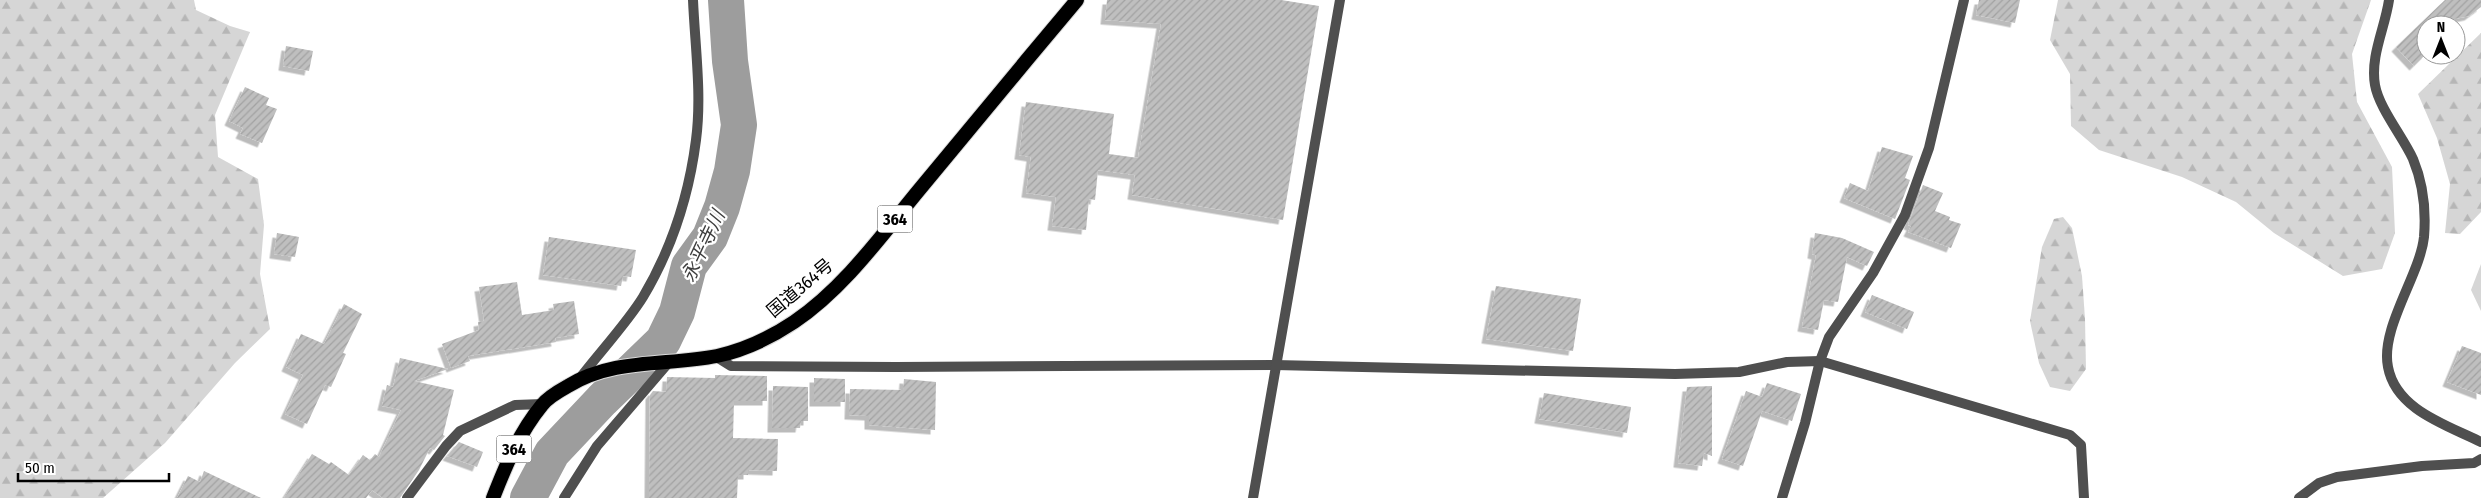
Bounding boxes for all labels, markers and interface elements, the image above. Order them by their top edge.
north arrow [2416,15,2466,65]
text: N [2437,19,2445,36]
water label: 永平寺川 [677,205,730,285]
road number: 364 [878,205,912,232]
street label: 国道364号 [762,254,838,322]
road number: 364 [496,436,532,462]
scale bar [18,450,169,482]
text: 50 m [25,459,55,477]

